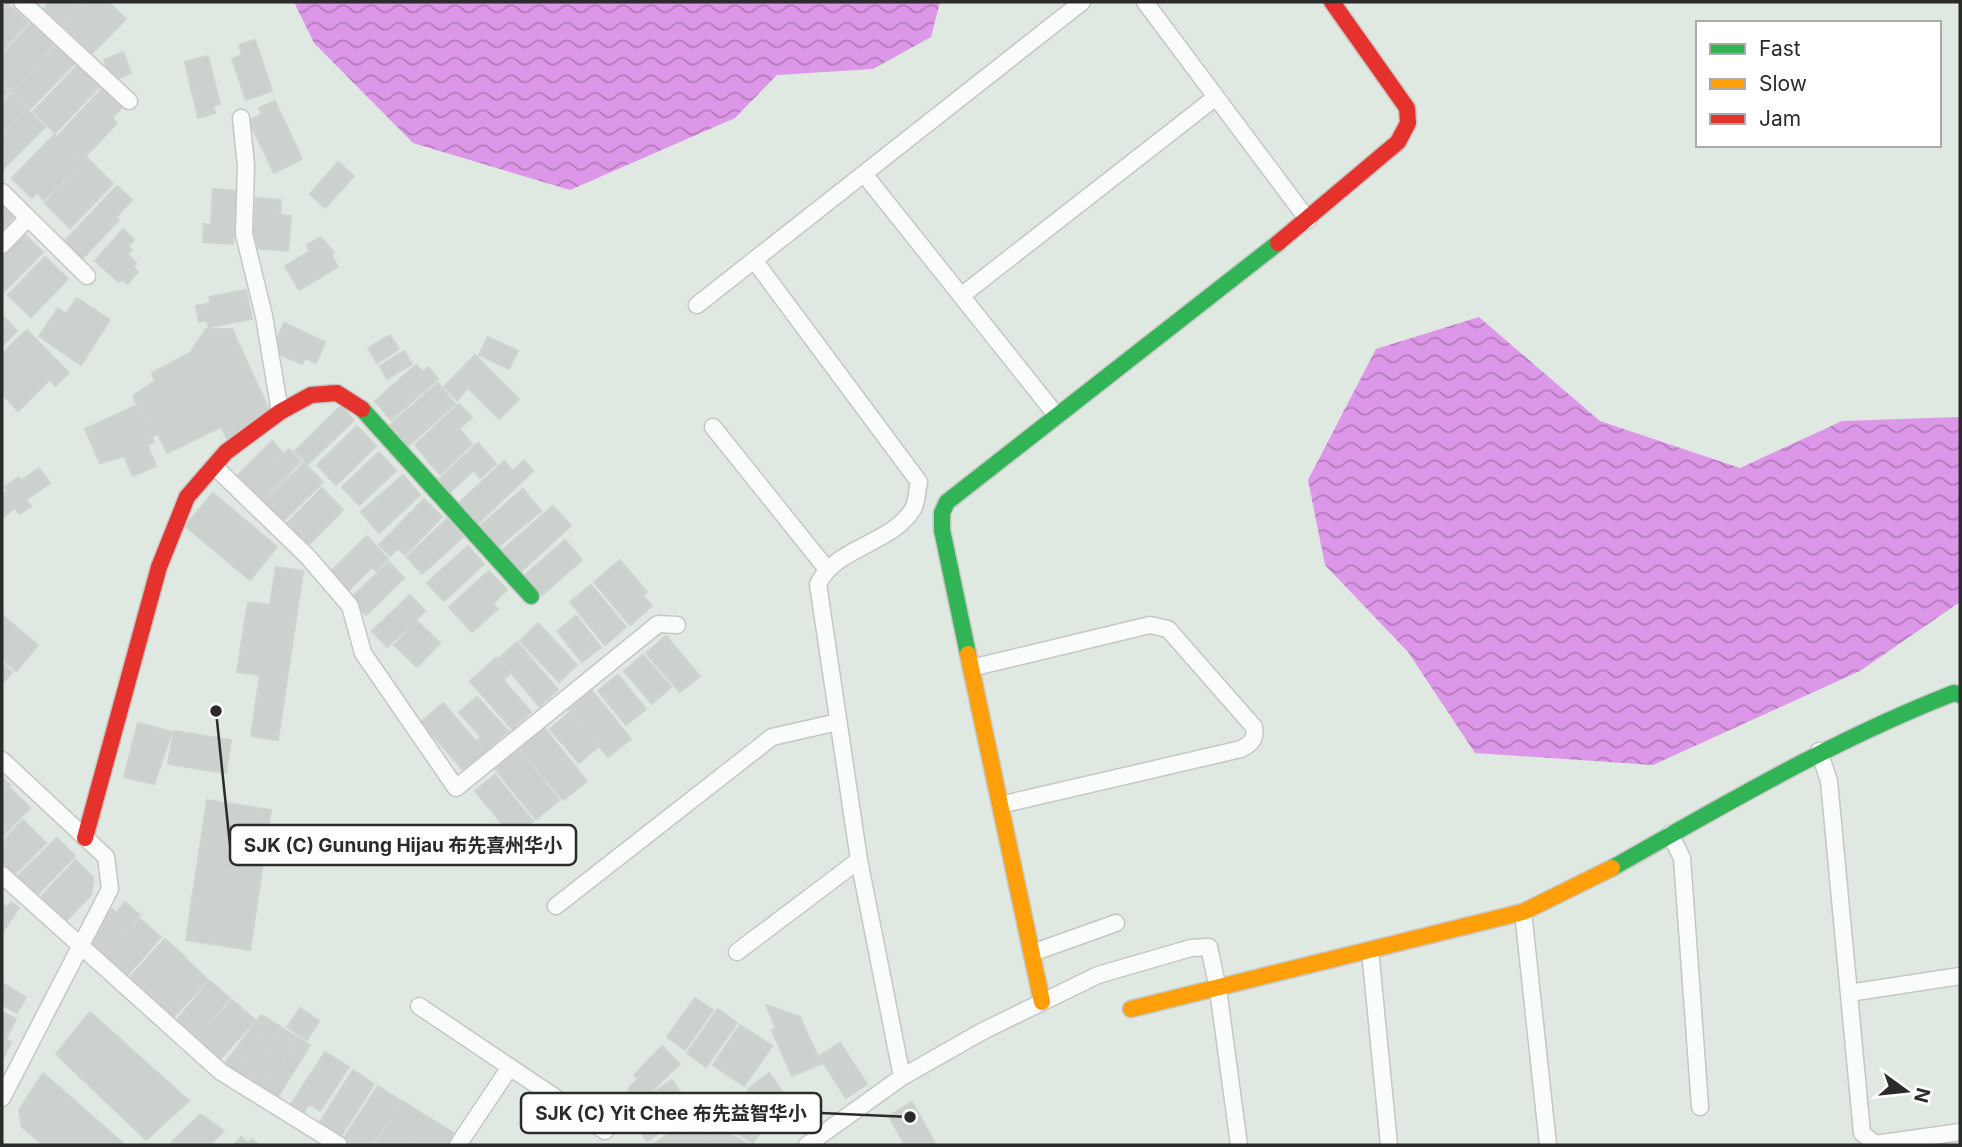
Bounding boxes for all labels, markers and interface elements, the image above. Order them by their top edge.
legend [1696,21,1941,147]
text: Fast [1759,36,1801,61]
text: Slow [1759,71,1807,96]
text: Jam [1759,106,1801,131]
callout: SJK (C) Gunung Hijau 布先喜州华小 [230,825,576,865]
text: SJK (C) Gunung Hijau 布先喜州华小 [244,834,562,857]
north arrow [1871,1056,1941,1126]
text: N [1909,1085,1935,1105]
callout: SJK (C) Yit Chee 布先益智华小 [521,1093,821,1133]
text: SJK (C) Yit Chee 布先益智华小 [535,1102,807,1125]

